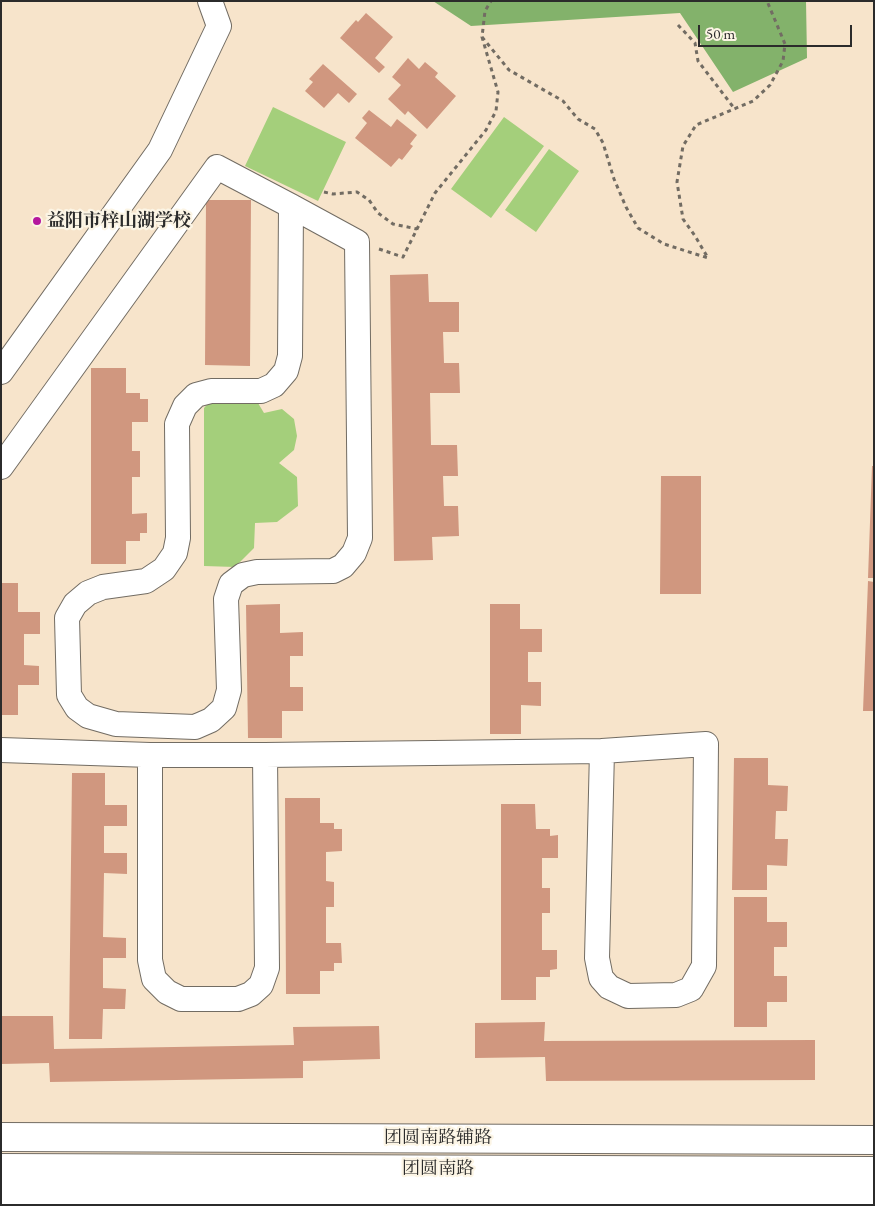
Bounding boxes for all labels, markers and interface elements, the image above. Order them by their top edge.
scale bar [700,15,854,47]
text: 50 m [706,24,735,43]
place label: 益阳市梓山湖学校 [47,210,191,232]
marker: 益阳市梓山湖学校 [31,215,43,227]
street label: 团圆南路辅路 [384,1127,492,1149]
street label: 团圆南路 [402,1158,474,1180]

